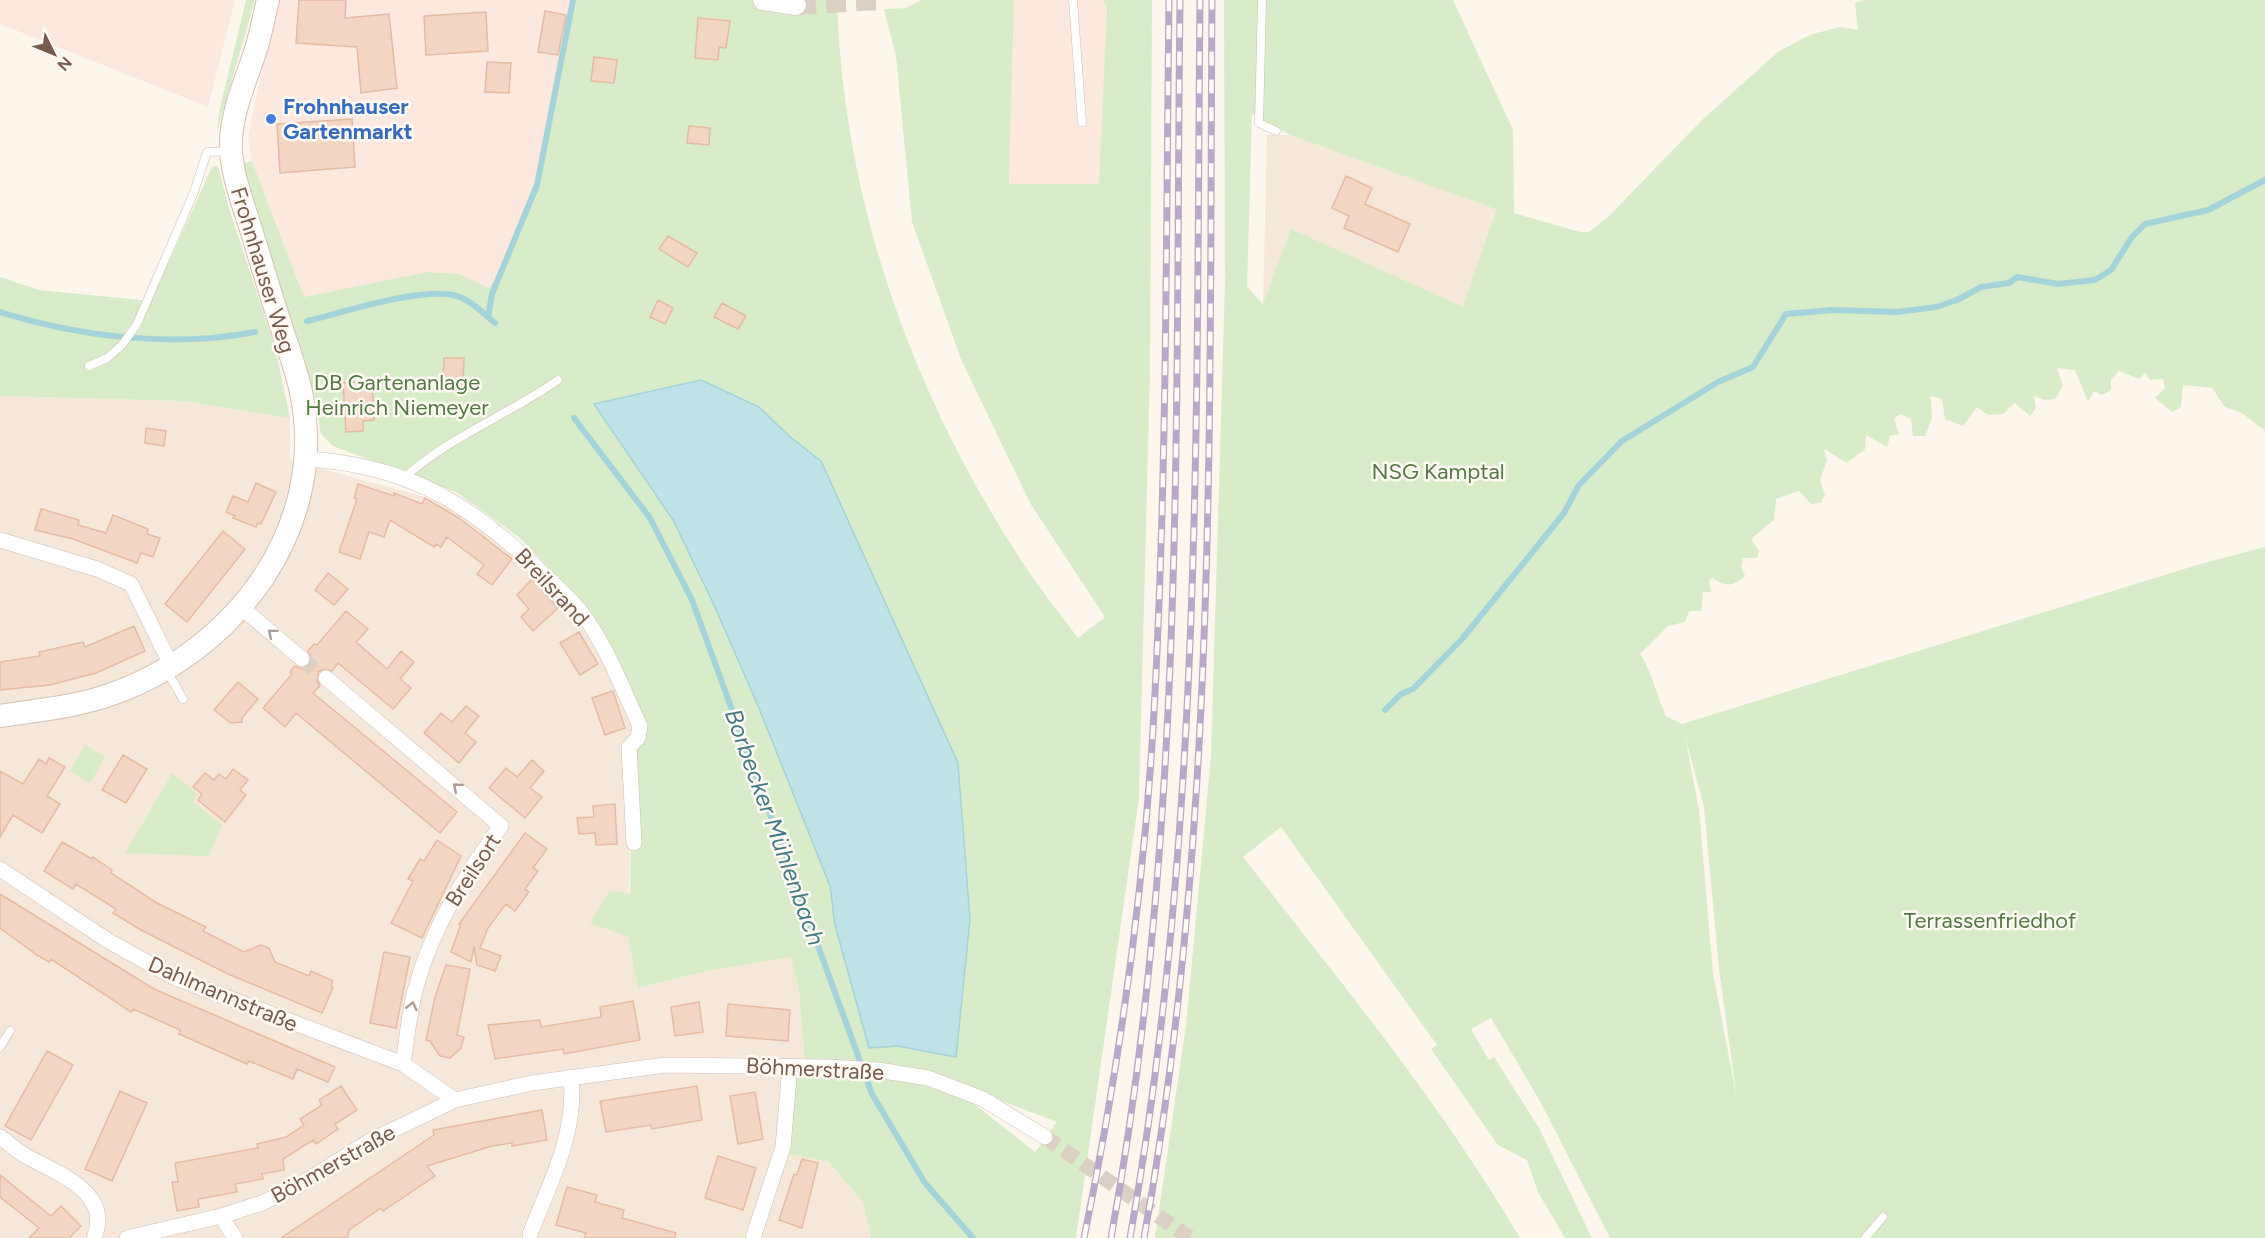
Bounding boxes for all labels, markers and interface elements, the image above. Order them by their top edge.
north arrow [24,24,84,84]
text: N [53,53,76,75]
place label: Frohnhauser Gartenmarkt [283,93,413,145]
marker: Frohnhauser Gartenmarkt [264,112,278,126]
street label: Frohnhauser Weg [225,184,301,356]
park label: DB Gartenanlage Heinrich Niemeyer [305,369,489,421]
park label: NSG Kamptal [1371,458,1505,485]
street label: Breilsrand [509,542,595,632]
one-way arrow [268,630,279,641]
water label: Borbecker Mühlenbach [719,705,831,949]
one-way arrow [453,783,464,794]
street label: Breilsort [439,828,507,912]
park label: Terrassenfriedhof [1904,907,2077,934]
street label: Dahlmannstraße [144,950,302,1038]
one-way arrow [404,1001,417,1011]
street label: Böhmerstraße [745,1052,885,1086]
street label: Böhmerstraße [266,1119,400,1209]

